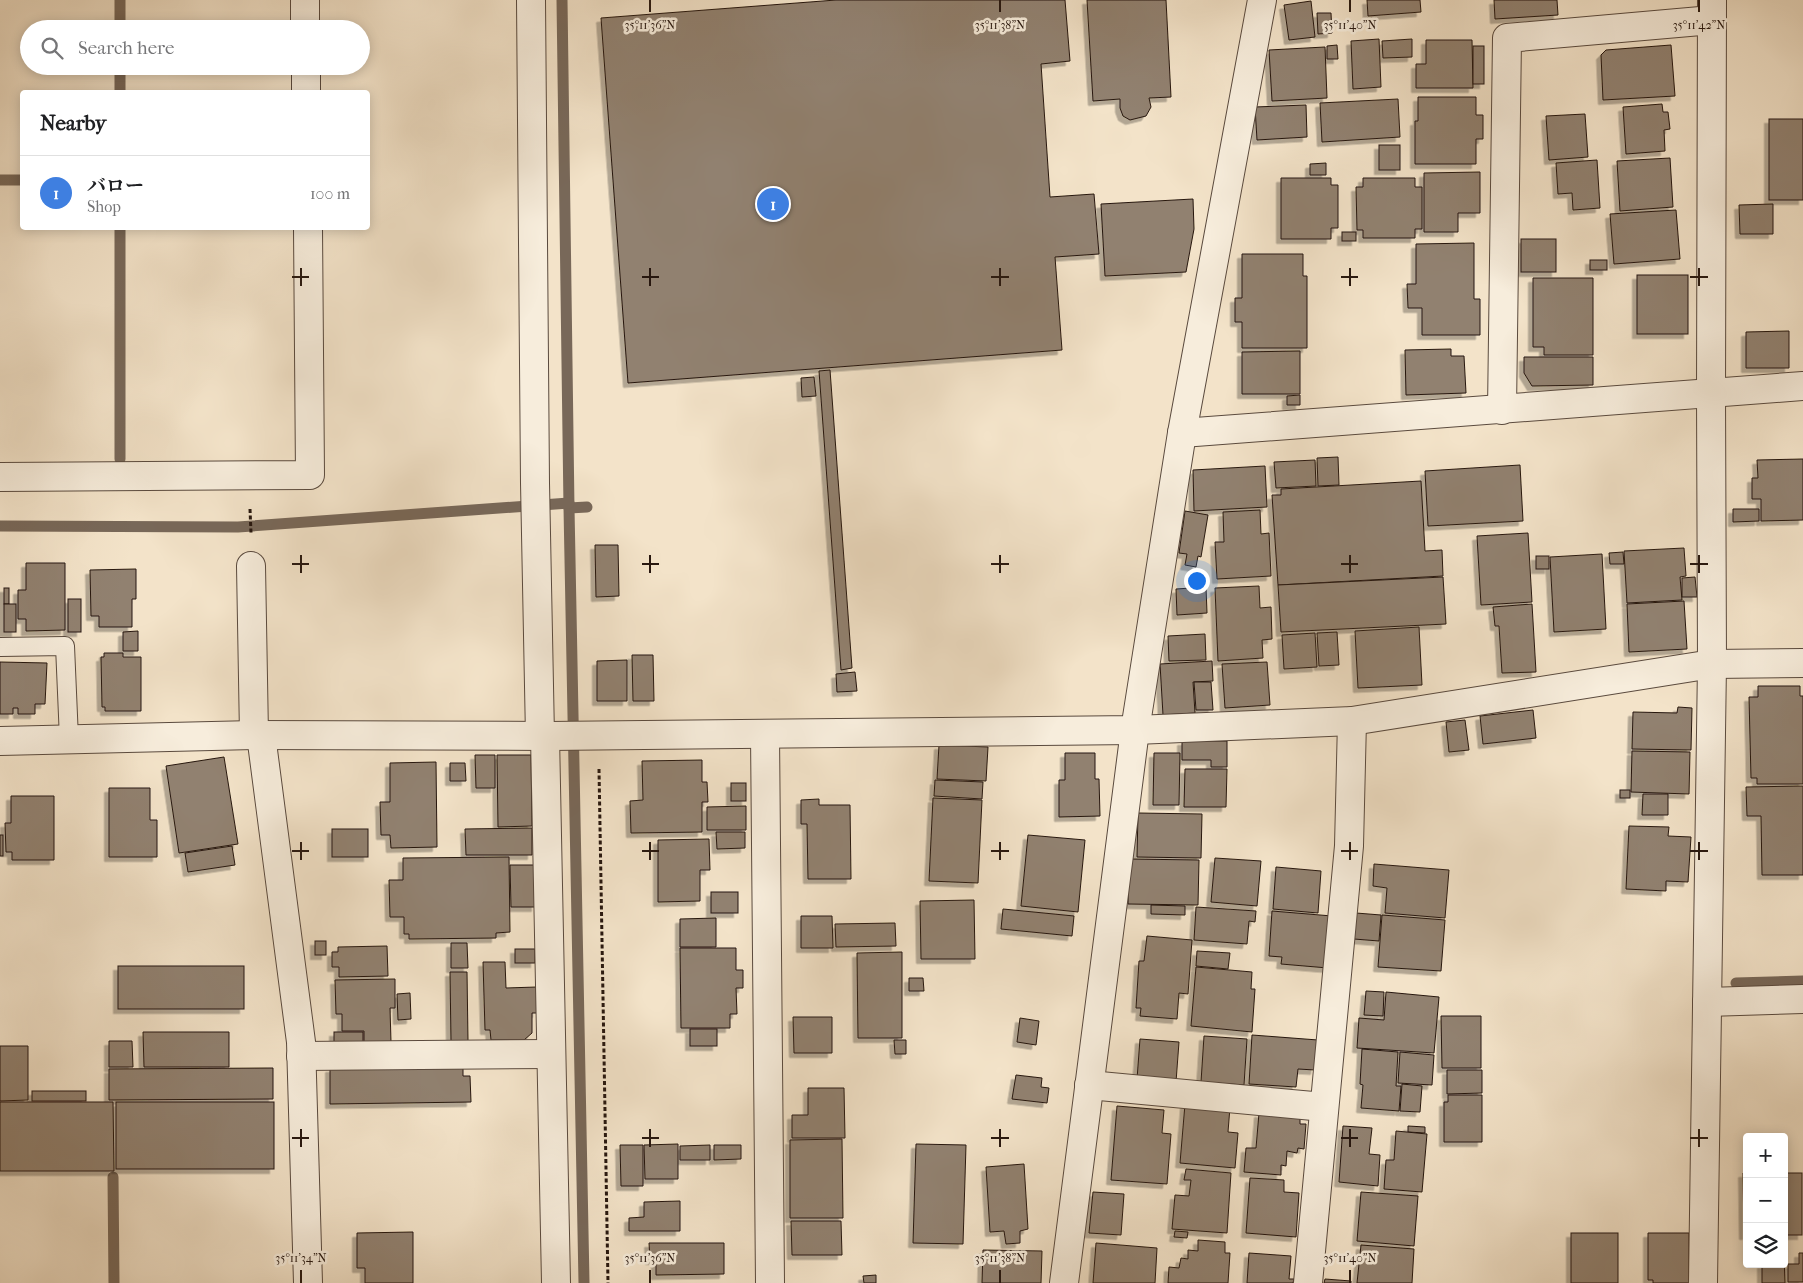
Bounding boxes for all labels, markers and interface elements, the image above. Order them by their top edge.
text: 35°11'36"N [625,18,675,32]
text: 35°11'38"N [975,18,1025,32]
text: 35°11'40"N [1323,18,1377,32]
text: 35°11'42"N [1673,18,1725,32]
search box [20,20,370,75]
icon: search [38,34,66,62]
text: Search here [78,37,174,59]
text: Nearby [40,111,106,135]
text: バロー [87,175,144,197]
text: 1 [53,184,59,203]
text: 100 m [310,184,350,203]
pin: 1 [757,185,789,223]
text: Shop [87,197,121,216]
your location [1184,568,1210,594]
map controls [1743,1133,1788,1268]
button: + [1743,1133,1788,1178]
button: − [1743,1178,1788,1223]
button: layers [1743,1223,1788,1268]
text: 35°11'34"N [275,1251,327,1265]
text: 35°11'36"N [625,1251,675,1265]
text: 35°11'38"N [975,1251,1025,1265]
text: 35°11'40"N [1323,1251,1377,1265]

